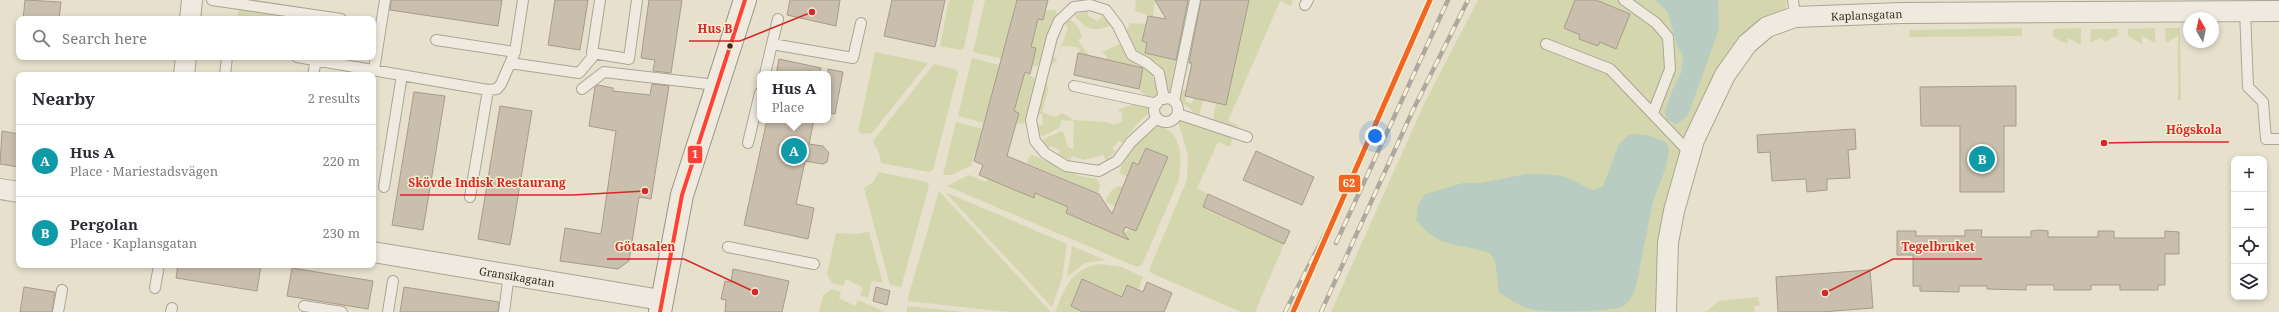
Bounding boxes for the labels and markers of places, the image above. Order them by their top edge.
callout: Hus B [689,17,740,41]
unlabelled marker [725,41,735,51]
callout: Högskola [2158,118,2229,142]
pin: A [781,136,807,166]
pin: B [1969,144,1995,174]
callout: Skövde Indisk Restaurang [400,171,573,195]
callout: Götasalen [607,235,684,259]
callout: Tegelbruket [1893,235,1982,259]

